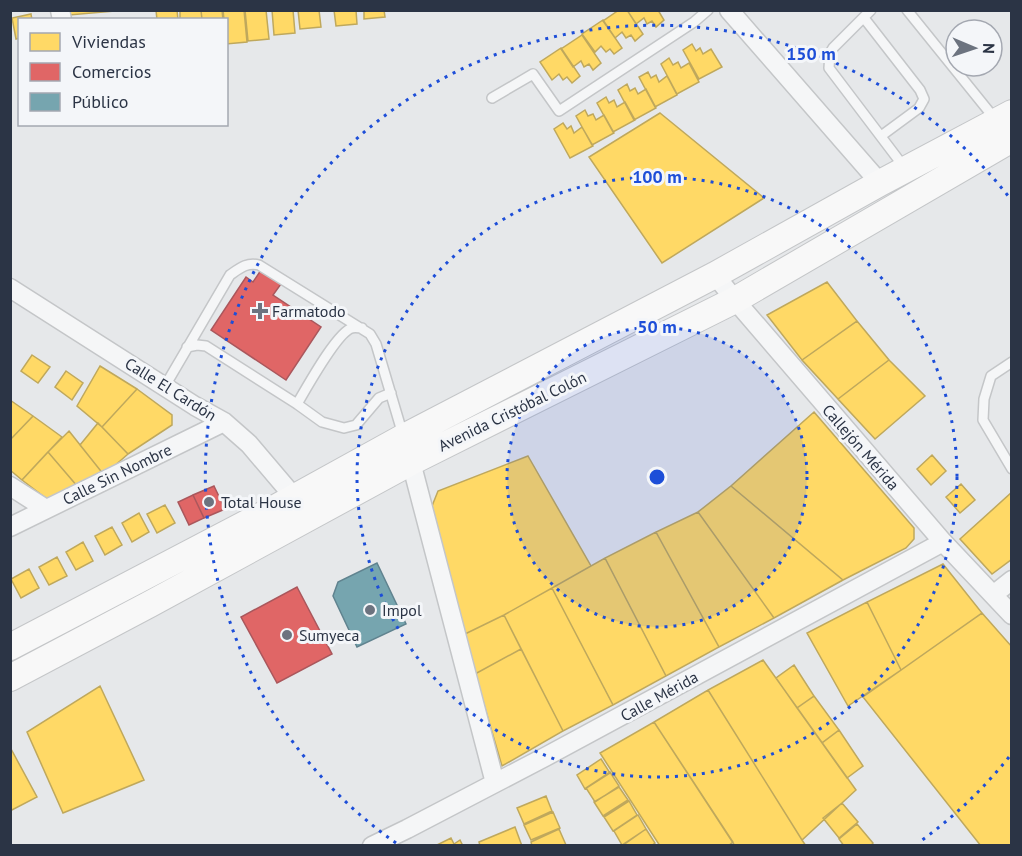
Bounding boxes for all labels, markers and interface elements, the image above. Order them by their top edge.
legend [18,18,228,126]
north arrow [944,18,1004,78]
text: Viviendas [71,30,146,53]
text: 150 m [786,42,836,65]
text: N [979,43,999,54]
text: Comercios [72,60,151,83]
text: Público [72,90,128,113]
text: 100 m [632,165,682,188]
place label: Farmatodo [272,301,346,321]
marker: Farmatodo [253,304,267,318]
text: 50 m [637,315,677,338]
street label: Calle El Cardón [121,353,221,425]
street label: Avenida Cristóbal Colón [435,366,589,456]
street label: Callejón Mérida [818,400,904,494]
street label: Calle Sin Nombre [59,439,175,509]
centre of rings [647,467,667,487]
place label: Total House [221,492,302,512]
marker: Total House [202,495,216,509]
place label: Impol [382,600,422,620]
marker: Impol [363,603,377,617]
place label: Sumyeca [299,625,360,645]
marker: Sumyeca [280,628,294,642]
street label: Calle Mérida [617,667,701,725]

